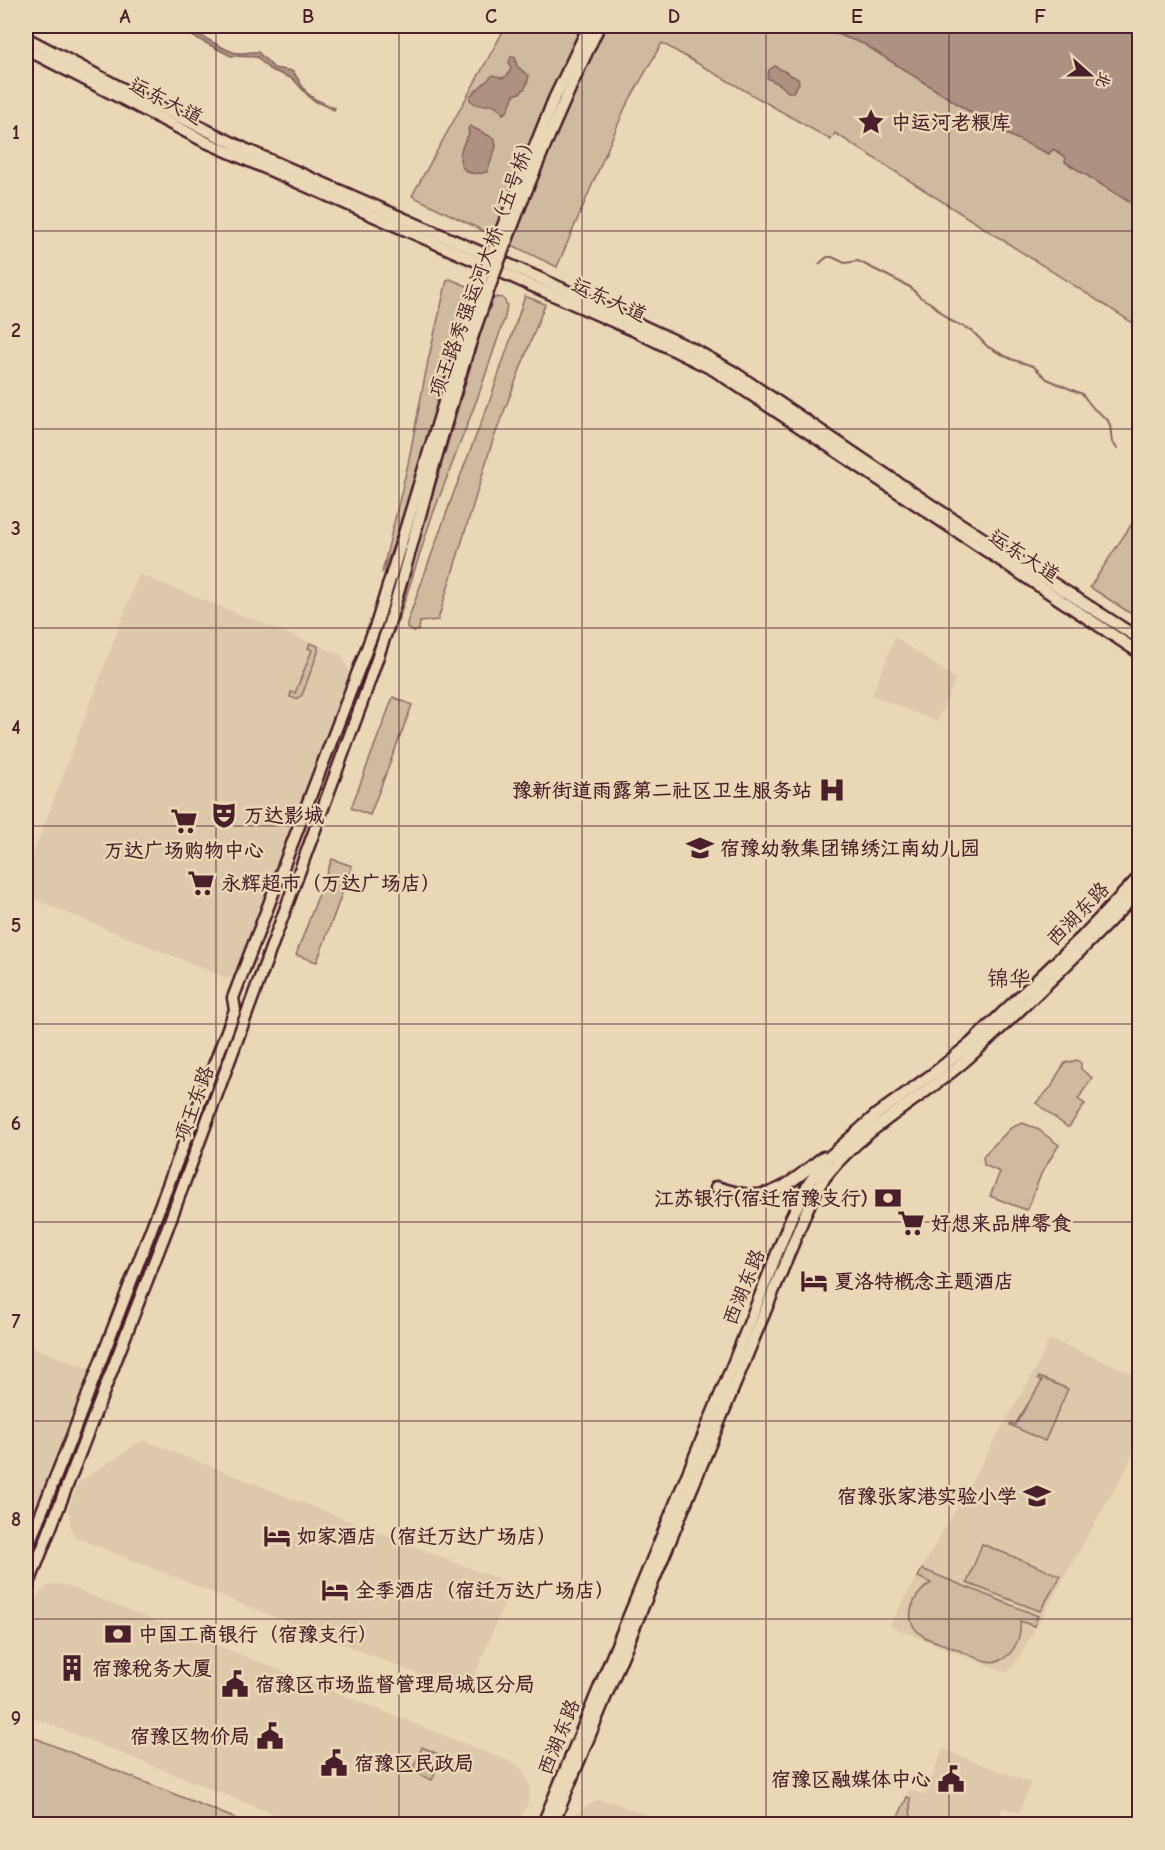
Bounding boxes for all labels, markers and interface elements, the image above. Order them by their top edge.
text: A [119,5,131,28]
text: B [302,5,314,28]
text: C [485,5,497,28]
text: D [668,5,680,28]
text: E [851,5,863,28]
text: F [1034,5,1046,28]
north arrow [1060,45,1120,105]
text: 北 [1092,69,1114,91]
street label: 运东大道 [125,73,207,129]
place icon: 中运河老粮库 [856,107,886,137]
place label: 中运河老粮库 [891,111,1011,134]
text: 1 [12,121,20,144]
street label: 项王路秀强运河大桥（五号桥） [424,130,542,400]
street label: 运东大道 [568,273,650,327]
text: 2 [11,319,21,342]
text: 3 [11,517,21,540]
street label: 运东大道 [984,525,1064,587]
text: 4 [11,716,21,739]
hospital icon: 豫新街道雨露第二社区卫生服务站 [817,775,847,805]
place label: 豫新街道雨露第二社区卫生服务站 [512,779,812,802]
theatre icon: 万达影城 [209,800,239,830]
place label: 万达影城 [244,804,324,827]
supermarket icon: 万达广场购物中心 [169,806,199,836]
school or university icon: 宿豫幼教集团锦绣江南幼儿园 [685,833,715,863]
place label: 宿豫幼教集团锦绣江南幼儿园 [720,837,980,860]
place label: 万达广场购物中心 [104,839,264,862]
supermarket icon: 永辉超市（万达广场店） [186,868,216,898]
place label: 永辉超市（万达广场店） [221,872,441,895]
street label: 西湖东路 [1042,877,1115,951]
text: 5 [11,914,21,937]
district label: 锦华 [987,966,1031,992]
street label: 项王东路 [170,1062,219,1146]
text: 6 [11,1112,21,1135]
bank icon: 江苏银行(宿迁宿豫支行) [873,1183,903,1213]
place label: 江苏银行(宿迁宿豫支行) [654,1187,868,1210]
supermarket icon: 好想来品牌零食 [896,1208,926,1238]
place label: 好想来品牌零食 [931,1212,1071,1235]
street label: 西湖东路 [718,1245,770,1328]
hotel icon: 夏洛特概念主题酒店 [799,1266,829,1296]
place label: 夏洛特概念主题酒店 [834,1270,1014,1293]
text: 7 [12,1310,21,1333]
school or university icon: 宿豫张家港实验小学 [1022,1481,1052,1511]
place label: 宿豫张家港实验小学 [837,1485,1017,1508]
text: 8 [11,1508,21,1531]
hotel icon: 如家酒店（宿迁万达广场店） [262,1521,292,1551]
place label: 如家酒店（宿迁万达广场店） [297,1525,557,1548]
hotel icon: 全季酒店（宿迁万达广场店） [320,1575,350,1605]
place label: 全季酒店（宿迁万达广场店） [355,1579,615,1602]
bank icon: 中国工商银行（宿豫支行） [103,1619,133,1649]
place label: 中国工商银行（宿豫支行） [138,1623,378,1646]
building icon: 宿豫税务大厦 [57,1653,87,1683]
place label: 宿豫税务大厦 [92,1657,212,1680]
public building icon: 宿豫区市场监督管理局城区分局 [220,1669,250,1699]
place label: 宿豫区市场监督管理局城区分局 [255,1673,535,1696]
street label: 西湖东路 [533,1695,585,1778]
text: 9 [11,1707,21,1730]
public building icon: 宿豫区物价局 [255,1721,285,1751]
place label: 宿豫区物价局 [130,1725,250,1748]
public building icon: 宿豫区民政局 [319,1748,349,1778]
place label: 宿豫区民政局 [354,1752,474,1775]
public building icon: 宿豫区融媒体中心 [936,1764,966,1794]
place label: 宿豫区融媒体中心 [771,1768,931,1791]

